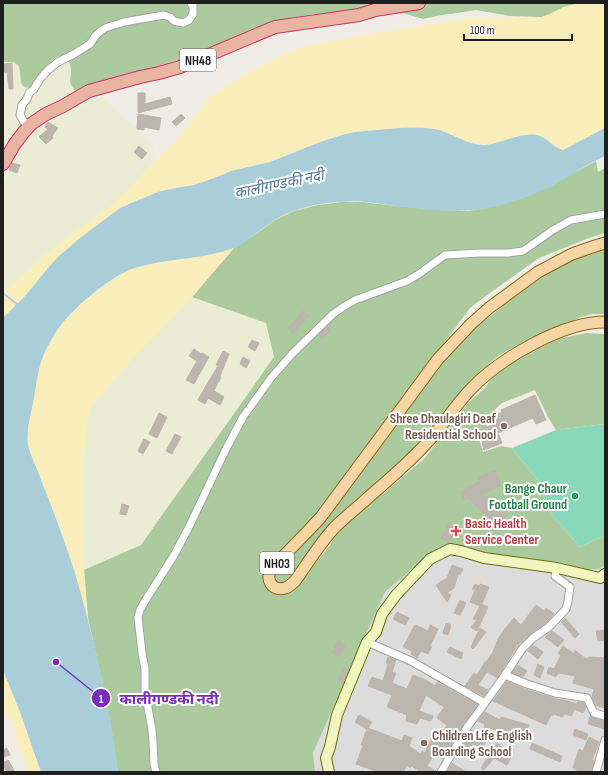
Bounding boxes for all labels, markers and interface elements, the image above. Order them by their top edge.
scale bar [464,16,572,42]
text: 100 m [470,23,495,38]
road number: NH48 [180,49,216,71]
water label: कालीगण्डकी नदी [233,165,329,203]
place label: Shree Dhaulagiri Deaf Residential School [390,410,497,443]
marker: Shree Dhaulagiri Deaf Residential School [499,421,509,431]
place label: Bange Chaur Football Ground [489,480,568,513]
marker: Bange Chaur Football Ground [570,491,580,501]
place label: Basic Health Service Center [465,515,539,548]
marker: Basic Health Service Center [450,525,462,537]
road number: NH03 [260,552,294,574]
callout: कालीगण्डकी नदी [91,685,226,712]
text: कालीगण्डकी नदी [119,690,219,709]
text: 1 [99,692,104,707]
place label: Children Life English Boarding School [432,727,532,760]
marker: Children Life English Boarding School [419,738,429,748]

